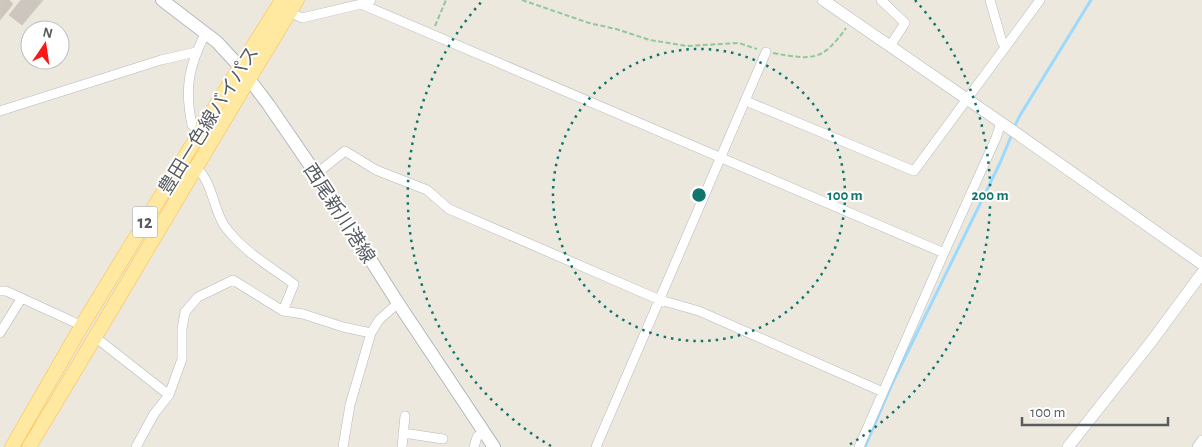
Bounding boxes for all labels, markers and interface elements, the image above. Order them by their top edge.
north arrow [20,20,70,70]
text: N [41,25,54,41]
street label: 豊田一色線バイパス [154,42,263,198]
street label: 西尾新川港線 [300,160,379,267]
centre of rings [690,186,708,204]
text: 100 m [827,188,863,203]
text: 200 m [971,188,1009,203]
road number: 12 [132,206,158,238]
scale bar [1022,394,1168,426]
text: 100 m [1030,405,1065,420]

